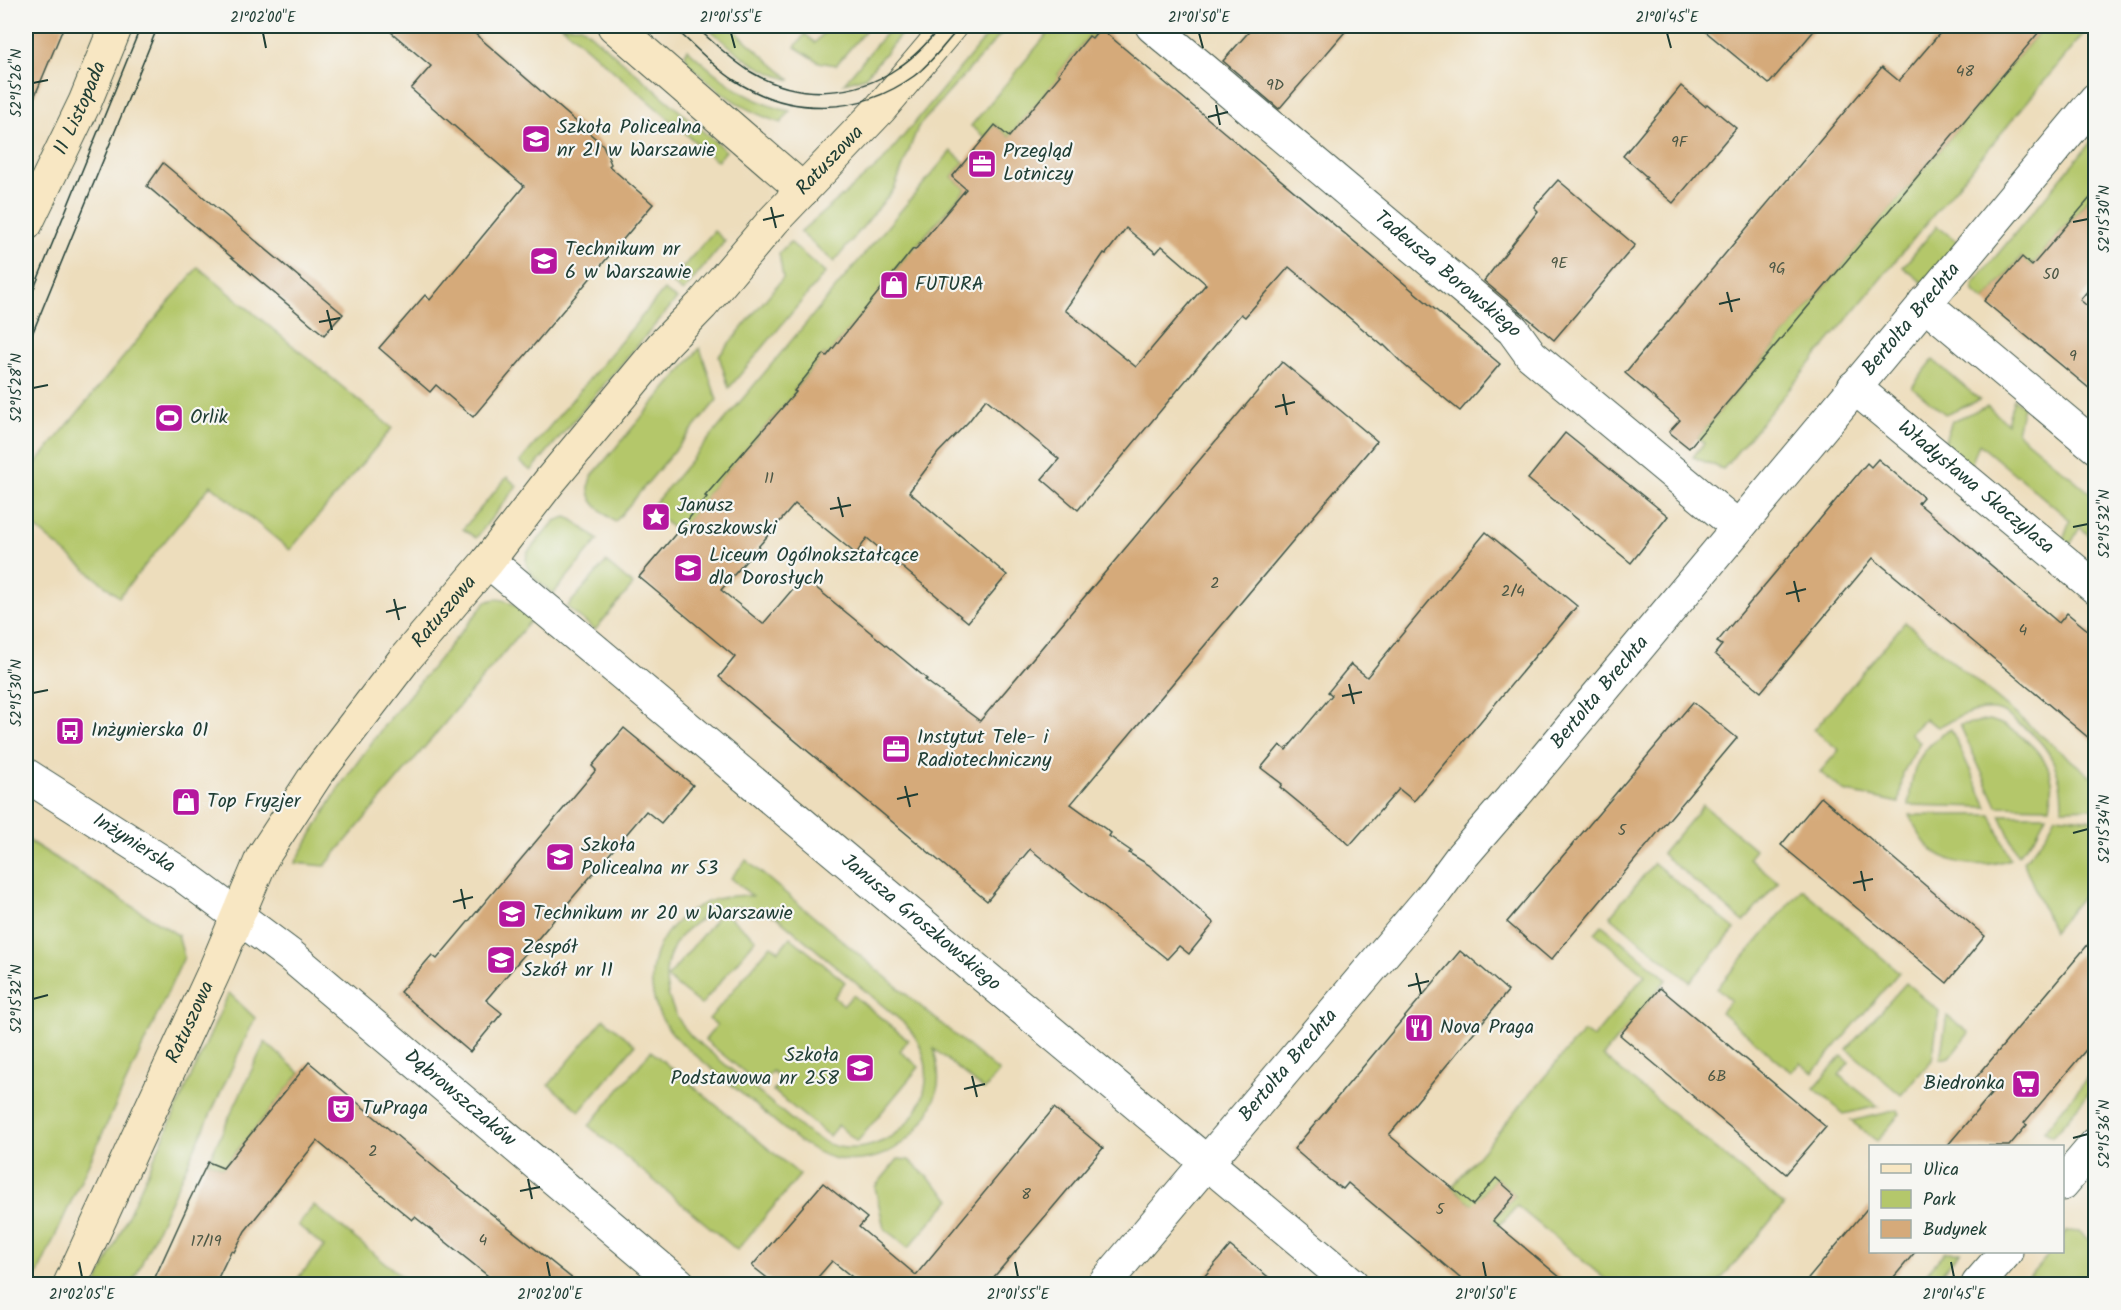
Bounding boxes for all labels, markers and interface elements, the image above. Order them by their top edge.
text: 21°02'00"E [230,6,297,30]
text: 21°01'55"E [700,6,764,30]
text: 21°01'50"E [1168,6,1231,30]
text: 21°01'45"E [1636,6,1700,30]
text: 52°15'26"N [5,49,29,117]
street label: 11 Listopada [46,57,116,161]
house number: 48 [1956,59,1975,84]
house number: 9D [1266,73,1284,98]
place label: Szkoła Policealna nr 21 w Warszawie [557,112,715,167]
street label: Ratuszowa [789,118,872,204]
school or university icon: Szkoła Policealna nr 21 w Warszawie [520,123,552,155]
house number: 9F [1671,130,1689,155]
place label: Przegląd Lotniczy [1003,136,1074,191]
office icon: Przegląd Lotniczy [966,148,998,180]
text: 52°15'30"N [2093,185,2117,253]
street label: Tadeusza Borowskiego [1366,203,1530,345]
place label: Technikum nr 6 w Warszawie [565,234,691,289]
school or university icon: Technikum nr 6 w Warszawie [528,245,560,277]
house number: 9E [1550,251,1568,276]
house number: 9G [1768,256,1786,281]
street label: Bertolta Brechta [1854,256,1969,384]
house number: 50 [2043,262,2059,287]
shop icon: FUTURA [878,269,910,301]
place label: FUTURA [915,269,984,301]
house number: 9 [2069,344,2077,369]
text: 52°15'28"N [5,353,29,423]
sports icon: Orlik [153,402,185,434]
place label: Orlik [190,402,229,434]
street label: Władysława Skoczylasa [1890,413,2061,563]
house number: 11 [764,466,774,491]
text: 52°15'32"N [2093,489,2117,559]
place label: Janusz Groszkowski [677,490,778,545]
place icon: Janusz Groszkowski [640,501,672,533]
place label: Liceum Ogólnokształcące dla Dorosłych [709,540,919,595]
school or university icon: Liceum Ogólnokształcące dla Dorosłych [672,552,704,584]
street label: Ratuszowa [404,568,485,656]
house number: 2 [1210,571,1220,596]
house number: 2/4 [1501,579,1525,604]
house number: 4 [2019,618,2028,643]
street label: Bertolta Brechta [1543,629,1658,757]
text: 52°15'30"N [5,659,29,727]
bus stop icon: Inżynierska 01 [54,715,86,747]
place label: Inżynierska 01 [91,715,209,747]
place label: Instytut Tele- i Radiotechniczny [917,722,1052,777]
office icon: Instytut Tele- i Radiotechniczny [880,733,912,765]
shop icon: Top Fryzjer [170,786,202,818]
place label: Top Fryzjer [207,786,302,818]
text: 52°15'34"N [2093,795,2117,863]
street label: Inżynierska [86,805,182,882]
house number: 5 [1618,818,1628,843]
place label: Szkoła Policealna nr 53 [581,830,718,885]
school or university icon: Szkoła Policealna nr 53 [544,841,576,873]
street label: Janusza Groszkowskiego [833,846,1008,1000]
school or university icon: Technikum nr 20 w Warszawie [496,898,528,930]
place label: Technikum nr 20 w Warszawie [533,898,793,930]
place label: Zespół Szkół nr 11 [522,932,613,987]
school or university icon: Zespół Szkół nr 11 [485,944,517,976]
text: 52°15'32"N [5,964,29,1034]
street label: Ratuszowa [158,976,224,1069]
street label: Bertolta Brechta [1231,1002,1346,1130]
restaurant icon: Nova Praga [1403,1012,1435,1044]
place label: Nova Praga [1440,1012,1534,1044]
place label: Szkoła Podstawowa nr 258 [670,1040,840,1095]
street label: Dąbrowszczaków [397,1042,523,1156]
school or university icon: Szkoła Podstawowa nr 258 [844,1052,876,1084]
house number: 6B [1707,1064,1727,1089]
place label: Biedronka [1923,1068,2005,1100]
supermarket icon: Biedronka [2010,1068,2042,1100]
theatre icon: TuPraga [325,1093,357,1125]
place label: TuPraga [362,1093,428,1125]
text: 52°15'36"N [2093,1100,2117,1168]
house number: 2 [368,1139,378,1164]
legend [1869,1145,2064,1253]
text: Ulica [1923,1156,1959,1185]
house number: 8 [1021,1182,1031,1207]
text: Park [1923,1186,1956,1215]
house number: 5 [1436,1197,1446,1222]
text: Budynek [1923,1216,1987,1245]
house number: 4 [479,1228,488,1253]
house number: 17/19 [191,1229,222,1254]
text: 21°02'05"E [49,1283,116,1307]
text: 21°02'00"E [517,1283,584,1307]
text: 21°01'55"E [987,1283,1051,1307]
text: 21°01'50"E [1455,1283,1518,1307]
text: 21°01'45"E [1923,1283,1987,1307]

